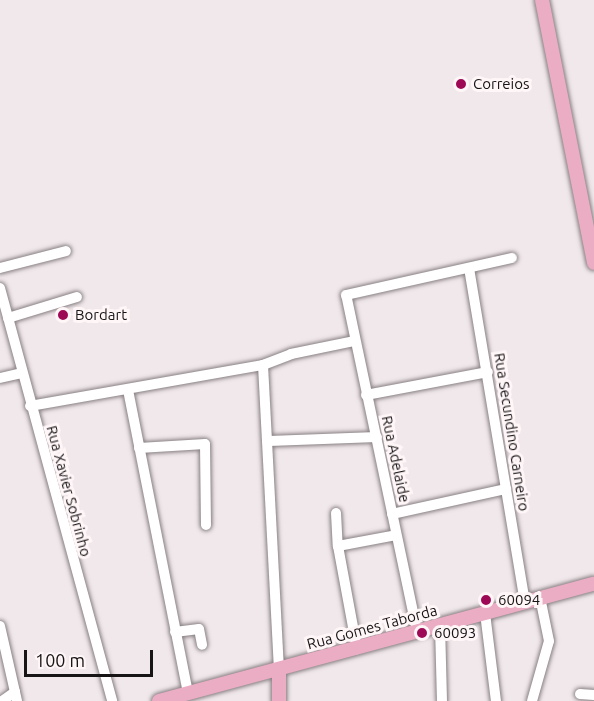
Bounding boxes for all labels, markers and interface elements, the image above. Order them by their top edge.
place label: Correios [473,75,530,93]
marker: Correios [454,77,468,91]
place label: Bordart [75,306,127,324]
marker: Bordart [56,308,70,322]
street label: Rua Secundino Carneiro [491,352,533,512]
street label: Rua Adelaide [378,414,414,504]
street label: Rua Xavier Sobrinho [43,423,95,559]
place label: 60094 [498,591,540,609]
marker: 60094 [479,593,493,607]
street label: Rua Gomes Taborda [305,601,439,653]
place label: 60093 [434,624,476,642]
marker: 60093 [415,626,429,640]
scale bar [27,638,156,676]
text: 100 m [35,650,85,670]

